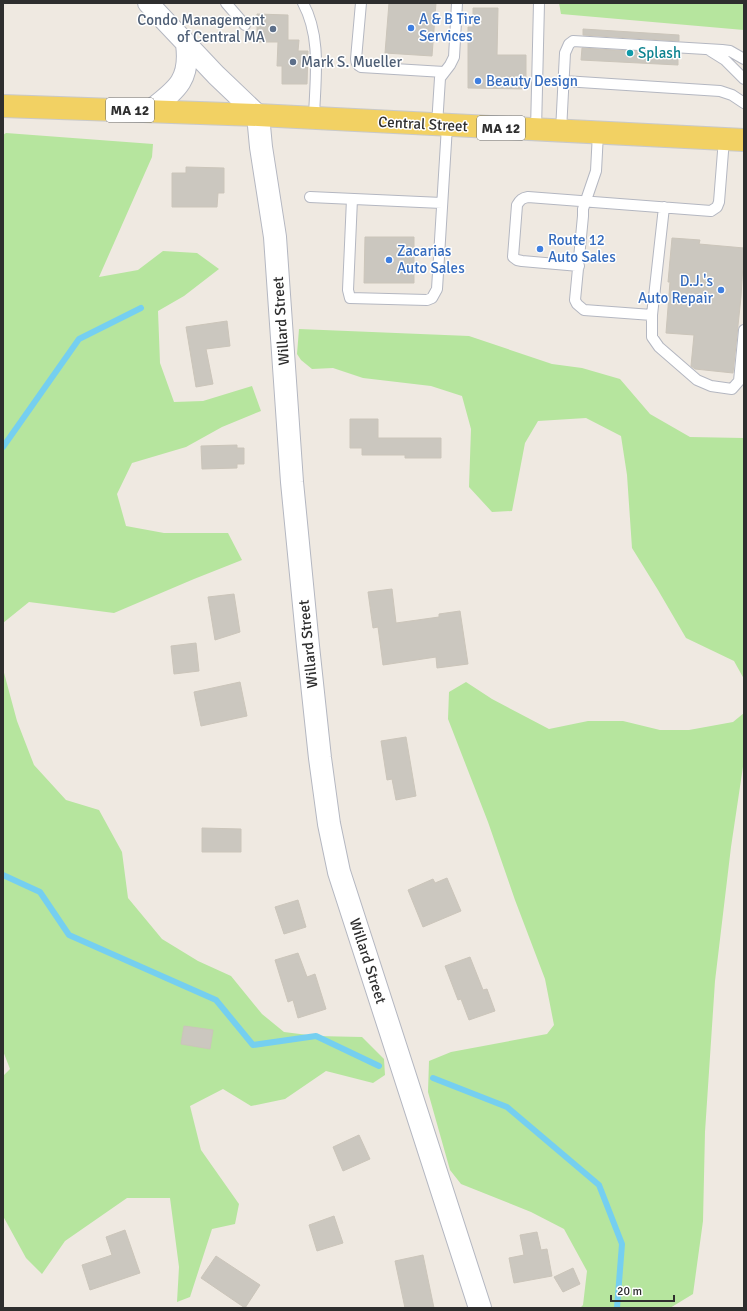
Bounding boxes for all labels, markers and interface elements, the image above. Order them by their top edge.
place label: A & B Tire Services [419,10,481,45]
place label: Condo Management of Central MA [137,11,265,46]
marker: A & B Tire Services [406,23,416,33]
marker: Condo Management of Central MA [268,24,278,34]
place label: Splash [638,44,681,62]
marker: Splash [625,48,635,58]
place label: Mark S. Mueller [301,53,402,71]
marker: Mark S. Mueller [288,57,298,67]
place label: Beauty Design [486,72,578,90]
marker: Beauty Design [473,76,483,86]
road number: MA 12 [106,98,154,122]
street label: Central Street [378,113,468,135]
road number: MA 12 [477,116,525,140]
place label: Route 12 Auto Sales [548,231,616,266]
place label: Zacarias Auto Sales [397,242,465,277]
marker: Route 12 Auto Sales [535,244,545,254]
marker: Zacarias Auto Sales [384,255,394,265]
place label: D.J.'s Auto Repair [638,272,713,307]
street label: Willard Street [269,276,293,366]
marker: D.J.'s Auto Repair [716,285,726,295]
street label: Willard Street [294,599,322,689]
street label: Willard Street [346,916,390,1006]
scale bar [611,1277,674,1303]
text: 20 m [617,1284,642,1299]

